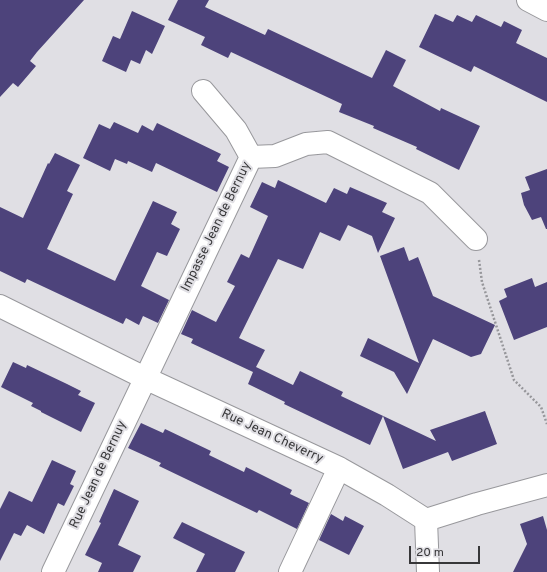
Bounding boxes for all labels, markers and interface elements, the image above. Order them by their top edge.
street label: Impasse Jean de Bernuy [179,160,255,294]
street label: Rue Jean Cheverry [219,407,325,467]
street label: Rue Jean de Bernuy [67,419,131,531]
scale bar [411,538,482,564]
text: 20 m [416,545,444,561]

